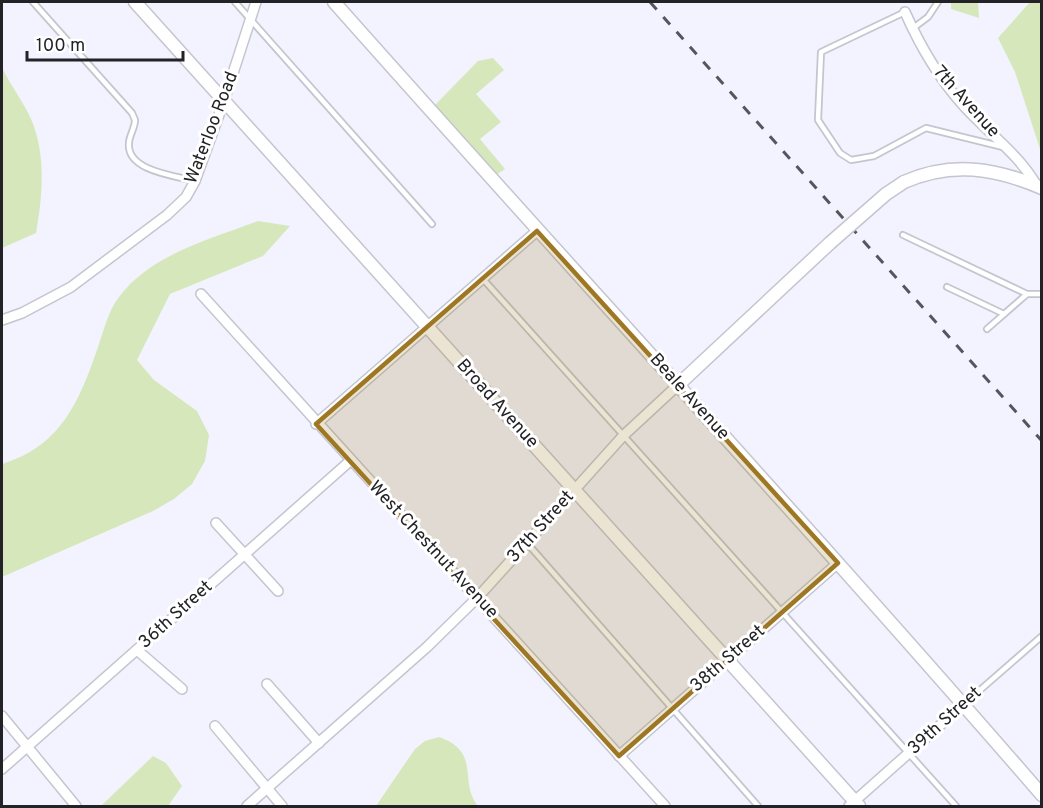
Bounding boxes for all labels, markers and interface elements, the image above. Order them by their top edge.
scale bar [27,24,183,62]
text: 100 m [36,35,85,58]
street label: 7th Avenue [928,61,1004,143]
street label: Waterloo Road [180,69,244,187]
street label: Beale Avenue [644,349,734,445]
street label: Broad Avenue [451,355,543,453]
street label: West Chestnut Avenue [363,476,503,624]
street label: 37th Street [502,486,580,568]
street label: 36th Street [134,576,218,654]
street label: 38th Street [686,620,770,698]
street label: 39th Street [903,682,987,760]

